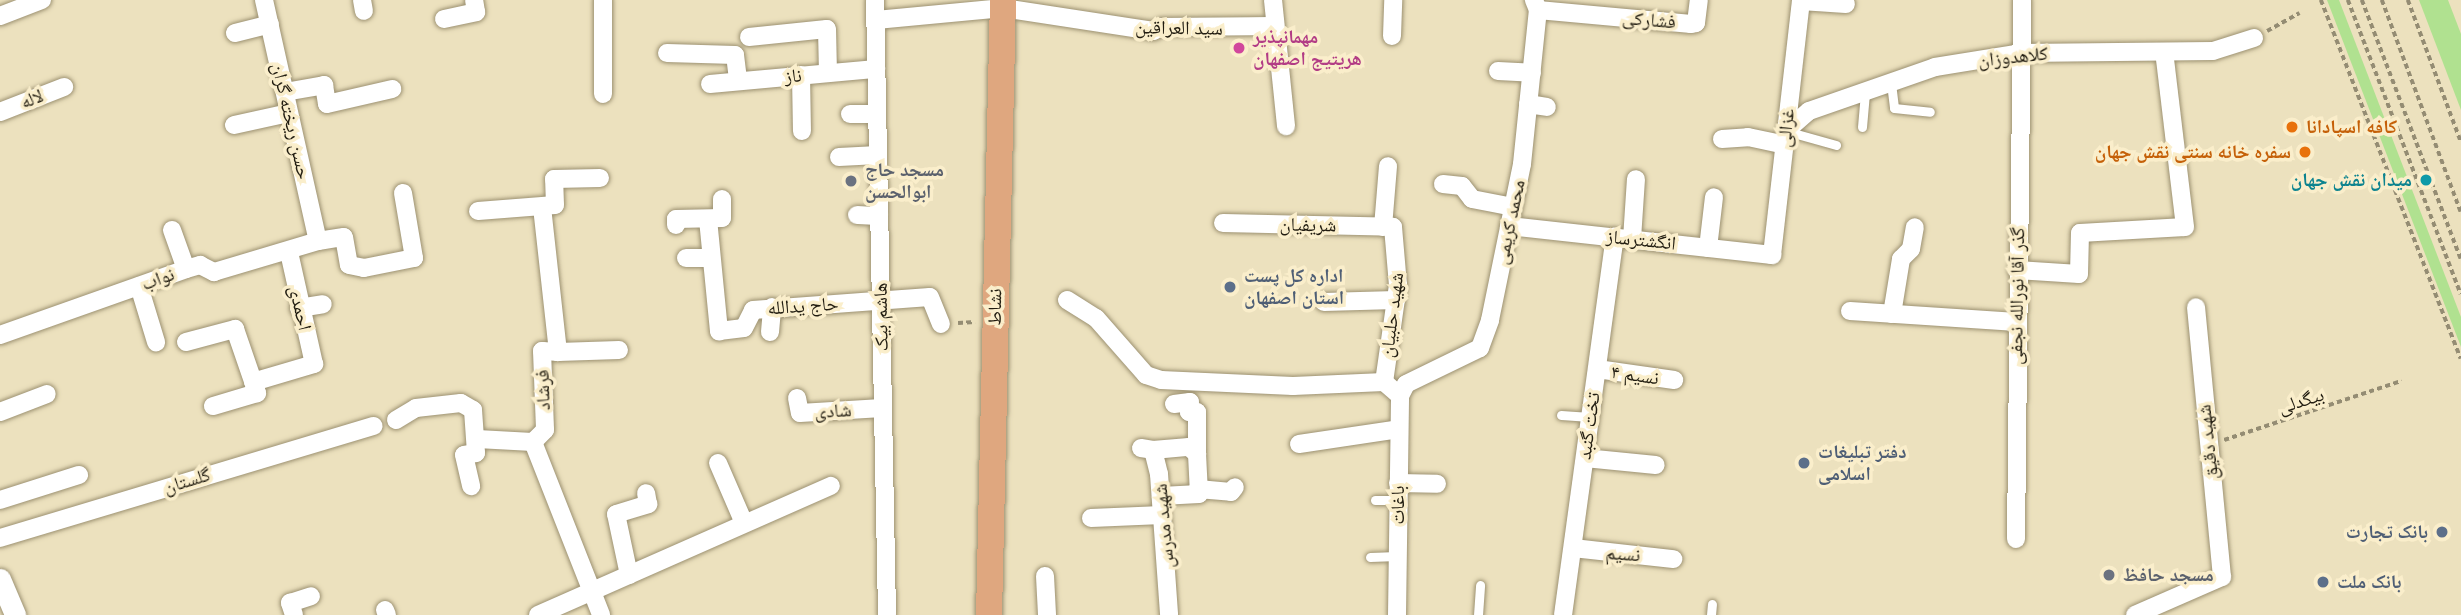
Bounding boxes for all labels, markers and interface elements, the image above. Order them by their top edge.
street label: فشارکی [1621,6,1677,34]
street label: سید العراقین [1135,16,1223,40]
place label: مهمانپذیر هریتیج اصفهان [1253,26,1362,70]
marker: مهمانپذیر هریتیج اصفهان [1231,40,1247,56]
street label: کلاهدوزان [1977,42,2049,72]
street label: حسن ریخته گران [267,61,315,181]
street label: ناز [783,64,803,88]
street label: لاله [17,84,47,114]
street label: غزالی [1773,107,1799,149]
place label: کافه اسپادانا [2306,116,2397,138]
marker: کافه اسپادانا [2284,119,2300,135]
place label: سفره خانه سنتی نقش جهان [2095,141,2291,163]
marker: سفره خانه سنتی نقش جهان [2297,144,2313,160]
place label: مسجد حاج ابوالحسن [865,159,944,203]
place label: میدان نقش جهان [2291,169,2412,191]
marker: میدان نقش جهان [2418,172,2434,188]
marker: مسجد حاج ابوالحسن [843,173,859,189]
street label: محمد کریمی [1490,178,1530,266]
street label: شریفیان [1279,213,1337,237]
street label: انگشترساز [1605,225,1677,255]
street label: گذر آقا نورالله نجفی [2004,227,2030,365]
street label: نواب [138,263,178,295]
place label: اداره کل پست استان اصفهان [1244,265,1344,309]
street label: شهید حلبیان [1375,271,1409,359]
marker: اداره کل پست استان اصفهان [1222,279,1238,295]
street label: هاشم بیک [869,282,893,352]
street label: احمدی [284,283,316,333]
street label: نشاط [983,288,1007,326]
street label: حاج یدالله [767,292,839,320]
street label: نسیم ۴ [1610,360,1660,390]
street label: فرشاد [531,369,555,411]
street label: بیگدلی [2275,383,2327,419]
street label: تخت گنبد [1573,391,1605,461]
street label: شادی [814,399,852,423]
street label: شهید دقیق [2193,403,2223,481]
place label: دفتر تبلیغات اسلامی [1818,441,1906,485]
marker: دفتر تبلیغات اسلامی [1796,455,1812,471]
street label: گلستان [161,463,213,499]
street label: شهید مدرس [1149,483,1179,569]
street label: باغات [1387,485,1409,525]
place label: بانک تجارت [2346,521,2428,543]
marker: بانک تجارت [2434,524,2450,540]
street label: نسیم [1605,541,1641,567]
place label: مسجد حافظ [2123,564,2214,586]
marker: مسجد حافظ [2101,567,2117,583]
place label: بانک ملت [2337,571,2402,593]
marker: بانک ملت [2315,574,2331,590]

